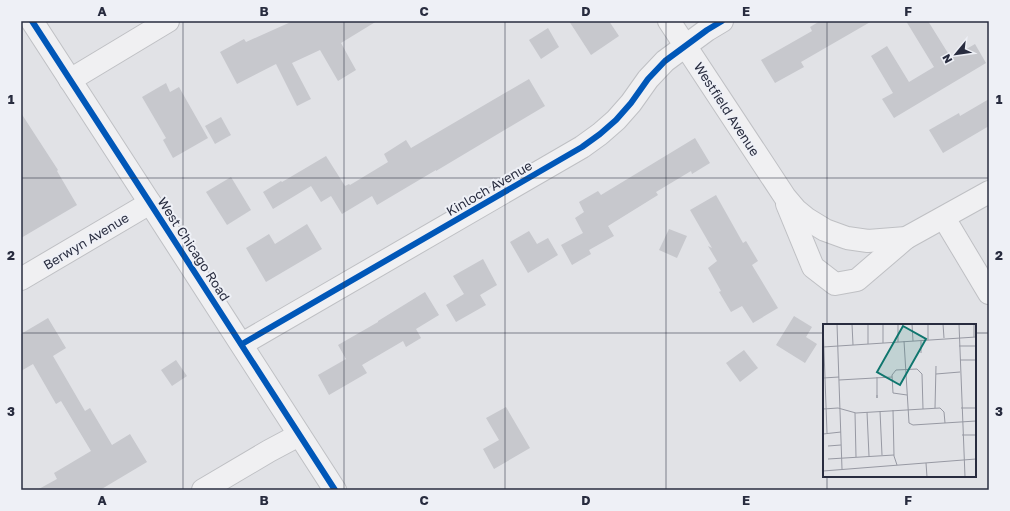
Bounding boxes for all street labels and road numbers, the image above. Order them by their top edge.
street label: Westfield Avenue [691,59,763,159]
street label: Kinloch Avenue [443,157,535,219]
street label: West Chicago Road [154,194,234,304]
street label: Berwyn Avenue [40,209,132,273]

